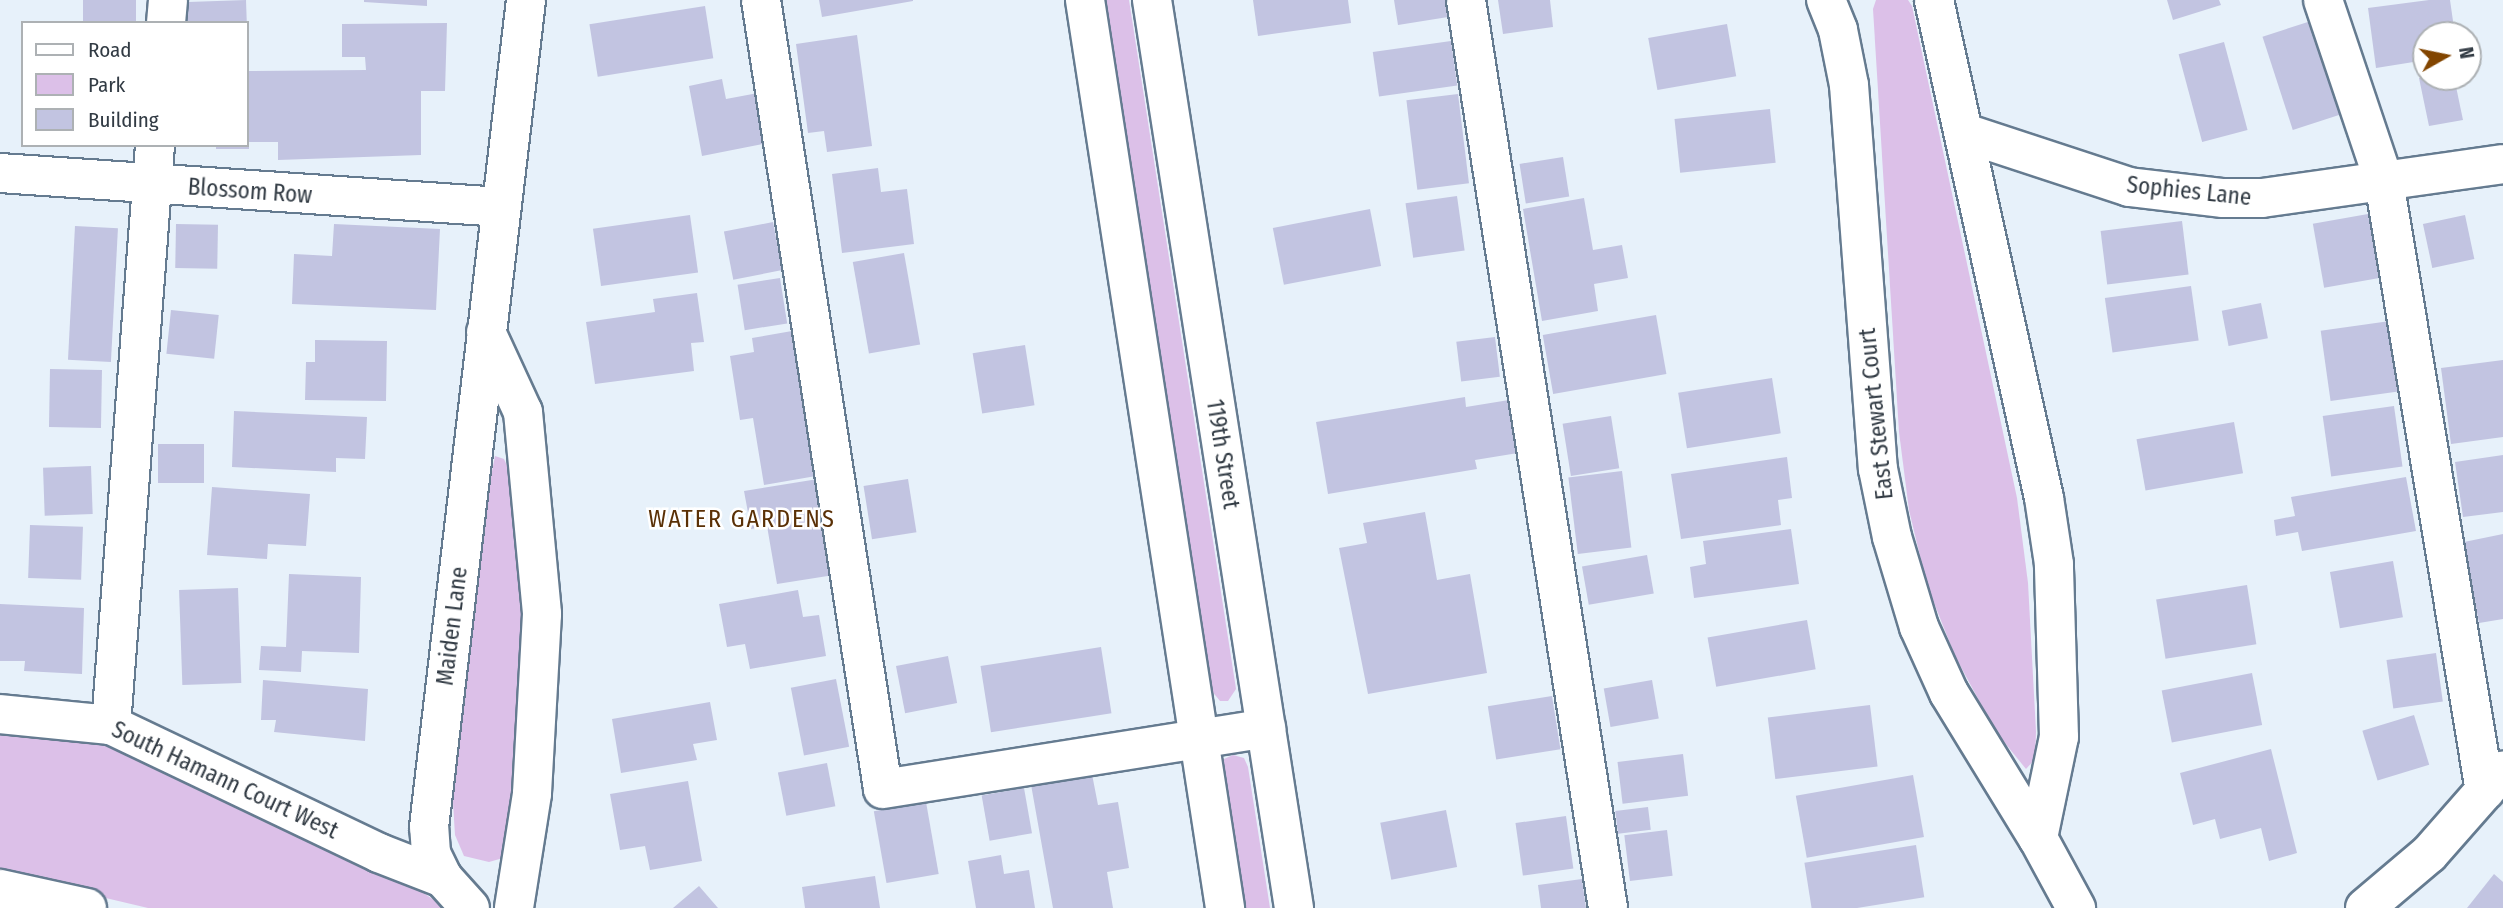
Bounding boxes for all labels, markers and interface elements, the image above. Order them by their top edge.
legend [21,21,248,147]
north arrow [2412,21,2482,91]
text: Road [88,37,132,63]
text: N [2454,46,2479,60]
text: Park [88,72,125,98]
text: Building [88,107,159,133]
street label: Sophies Lane [2125,171,2253,211]
street label: Blossom Row [187,173,313,209]
street label: East Stewart Court [1853,327,1899,501]
street label: 119th Street [1201,397,1245,511]
district label: WATER GARDENS [650,506,834,534]
street label: Maiden Lane [431,565,473,687]
street label: South Hamann Court West [108,715,342,845]

